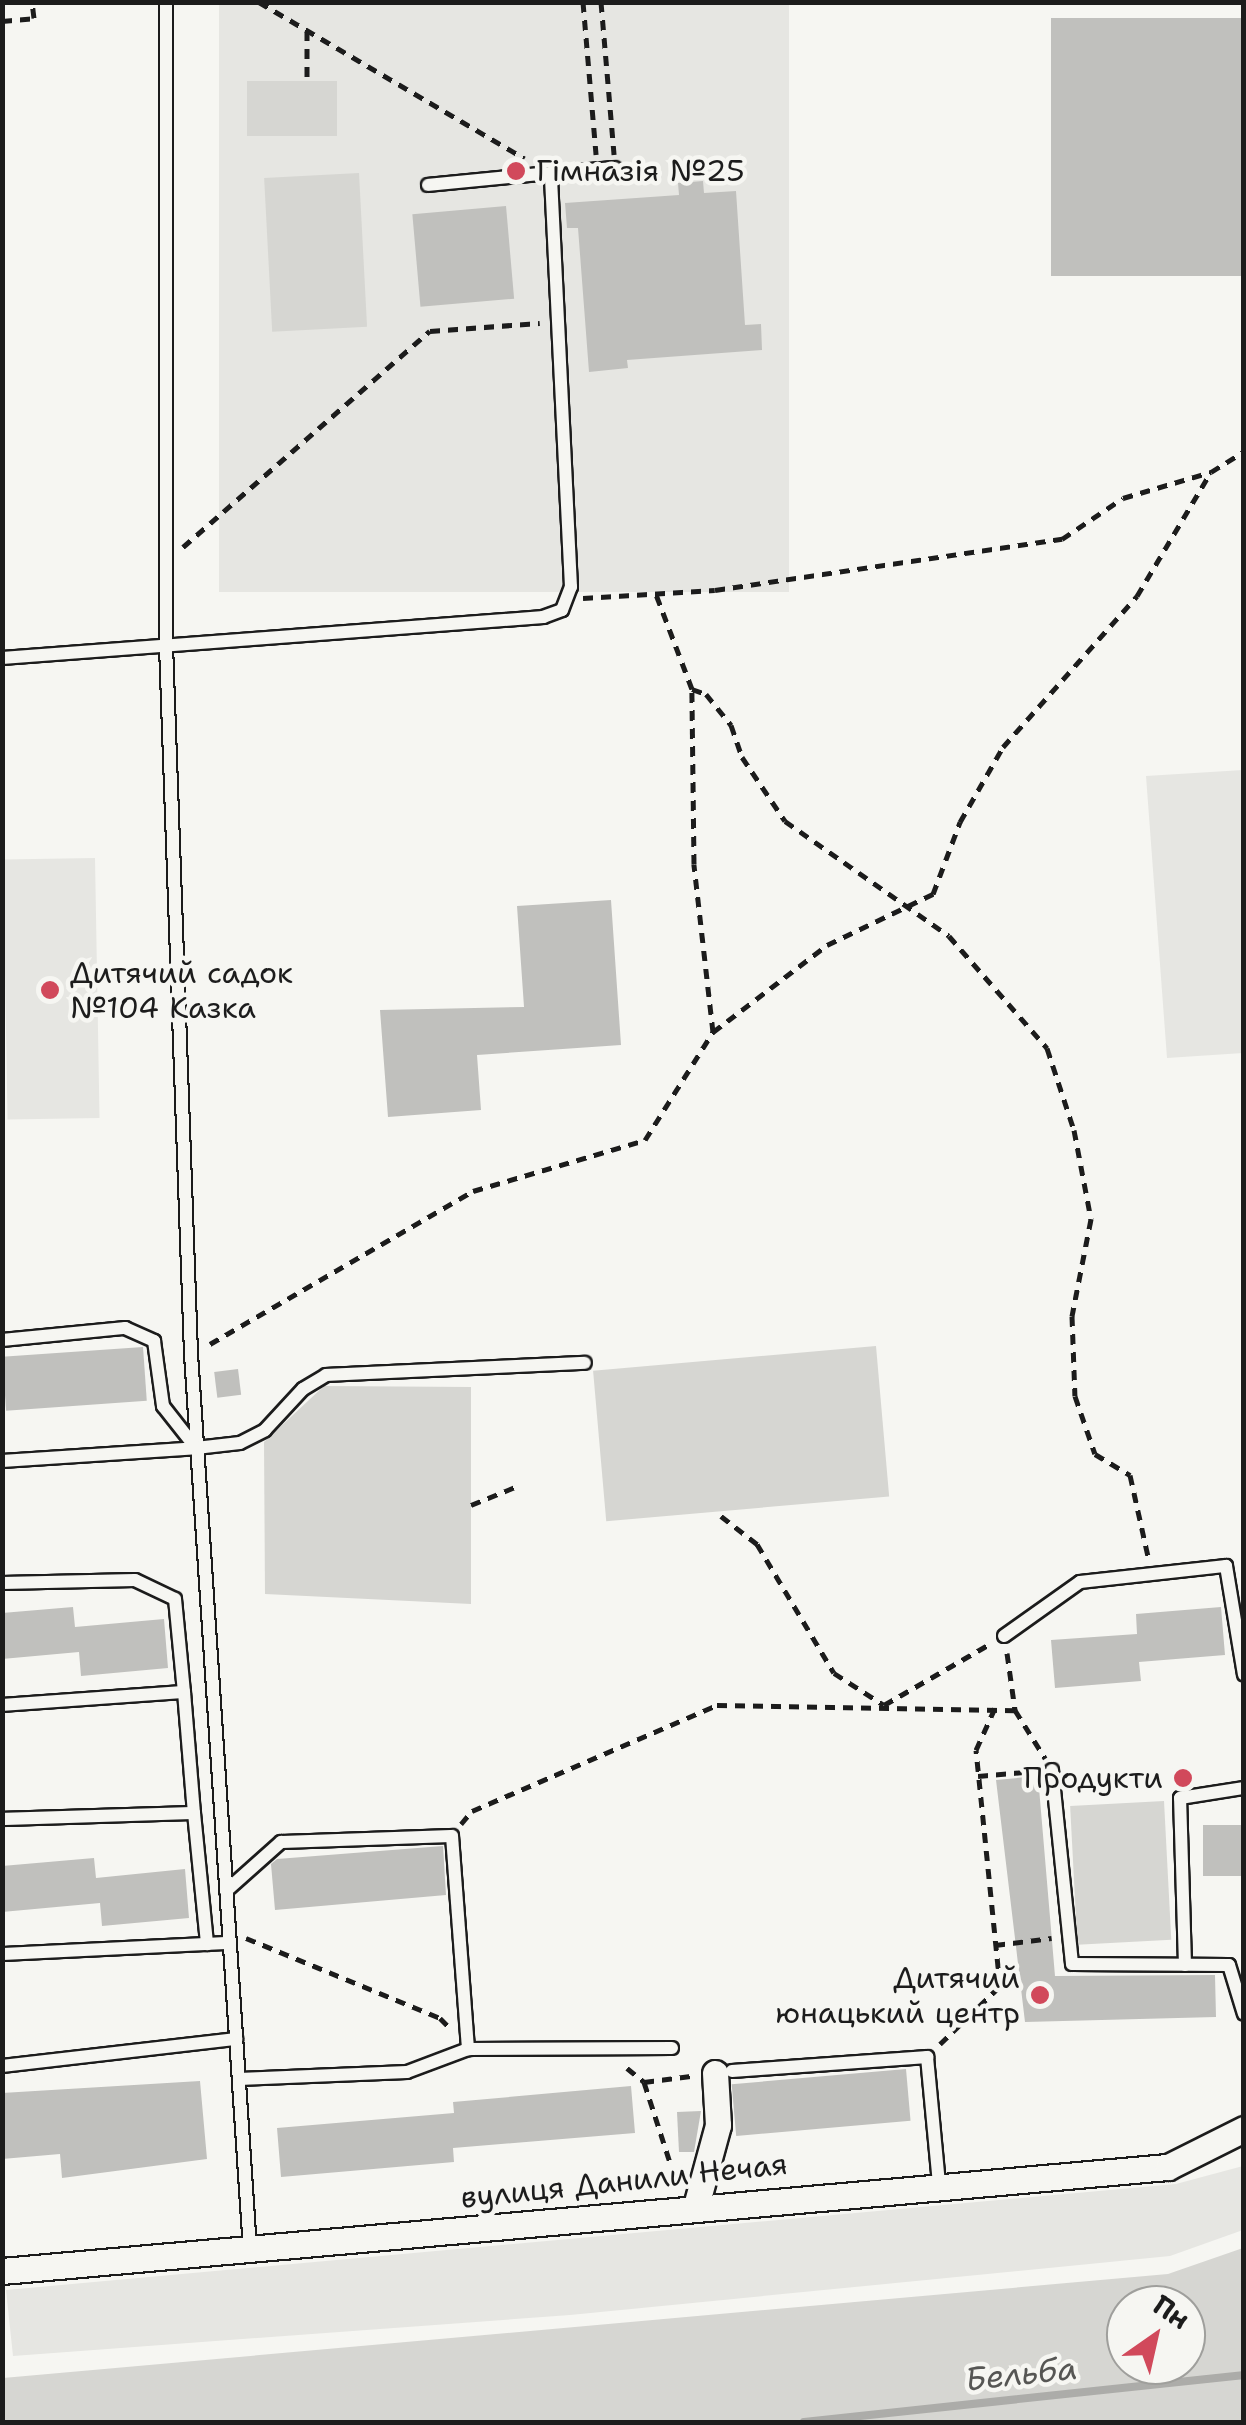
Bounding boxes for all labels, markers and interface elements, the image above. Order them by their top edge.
place label: Гімназія №25 [536,153,745,189]
marker: Гімназія №25 [505,160,527,182]
place label: Дитячий садок №104 Казка [70,955,293,1026]
marker: Дитячий садок №104 Казка [39,979,61,1001]
place label: Продукти [1023,1760,1163,1796]
marker: Продукти [1172,1767,1194,1789]
place label: Дитячий юнацький центр [775,1960,1020,2030]
marker: Дитячий юнацький центр [1029,1984,1051,2006]
street label: вулиця Данили Нечая [459,2146,789,2216]
north arrow [1106,2285,1206,2385]
text: Пн [1146,2286,1198,2338]
water label: Бельба [963,2349,1079,2399]

